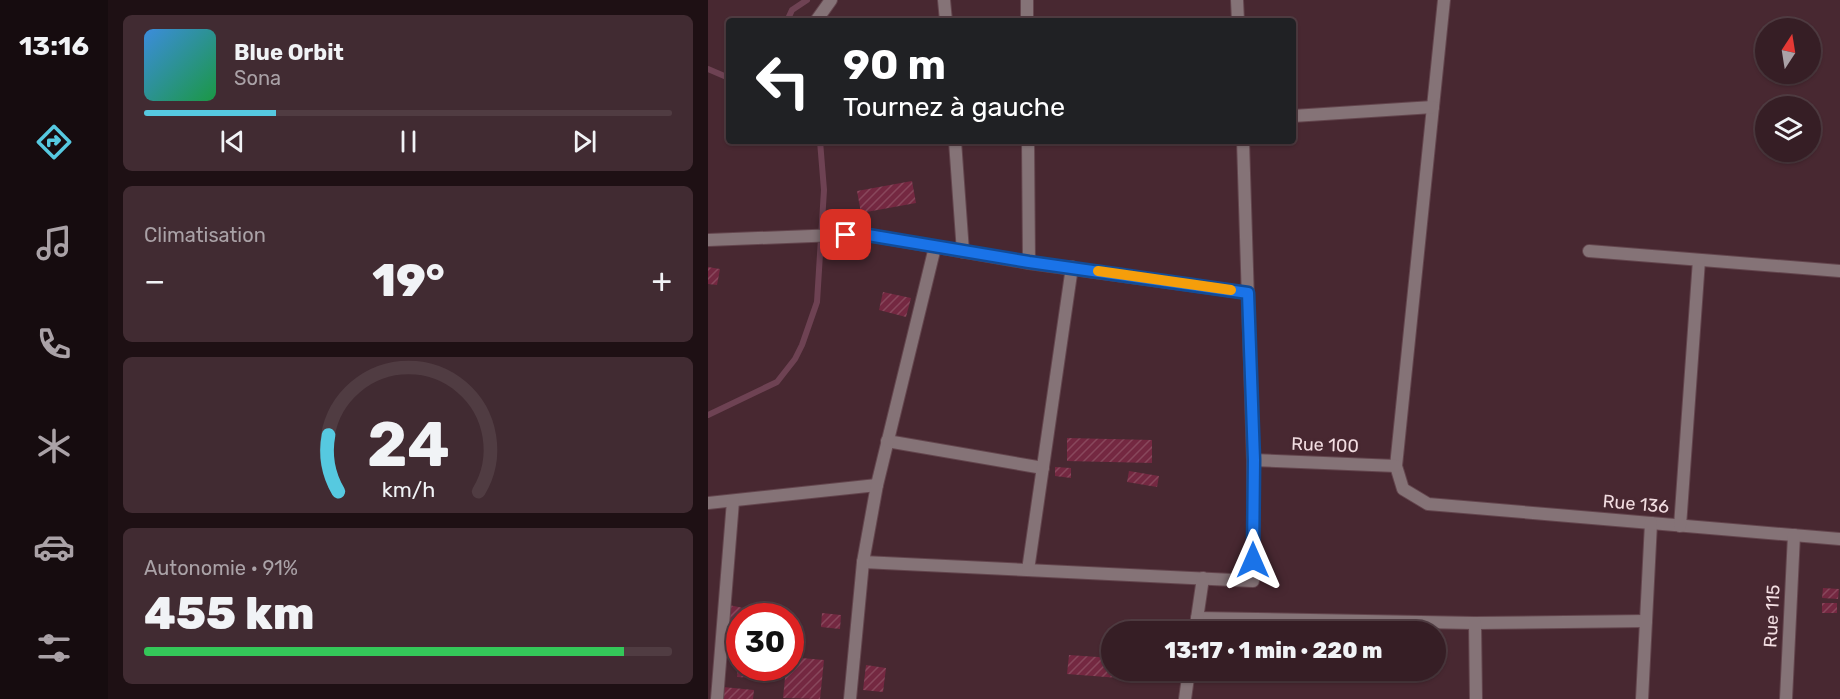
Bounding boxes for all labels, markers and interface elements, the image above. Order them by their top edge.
north arrow [1755,18,1821,84]
map controls [1755,18,1821,162]
text: 13:16 [19,30,89,62]
text: Blue Orbit [234,39,344,66]
text: 90 m [843,40,946,90]
icon: left [744,42,822,120]
text: Sona [234,66,281,90]
text: Tournez à gauche [843,91,1065,123]
button: layers [1755,96,1821,162]
icon: directions [33,121,75,163]
icon: previous [216,125,249,158]
icon: pause [392,125,425,158]
icon: next [568,125,601,158]
pin [820,209,871,260]
icon: arrive [829,218,862,251]
icon: music [33,222,75,264]
text: Climatisation [144,223,266,247]
text: 19° [372,254,445,307]
text: − [144,261,165,300]
text: + [651,261,672,300]
icon: phone [33,323,75,365]
text: 24 [367,408,449,482]
icon: climate [33,425,75,467]
street label: Rue 100 [1291,433,1359,457]
text: km/h [381,477,435,502]
street label: Rue 136 [1602,490,1670,518]
icon: car [33,526,75,568]
position arrow [1221,528,1285,592]
text: Autonomie · 91% [144,556,298,580]
street label: Rue 115 [1759,584,1785,648]
text: 455 km [144,587,314,640]
speed limit sign: 30 [726,603,804,681]
icon: filters [33,627,75,669]
text: 13:17 · 1 min · 220 m [1165,637,1382,664]

